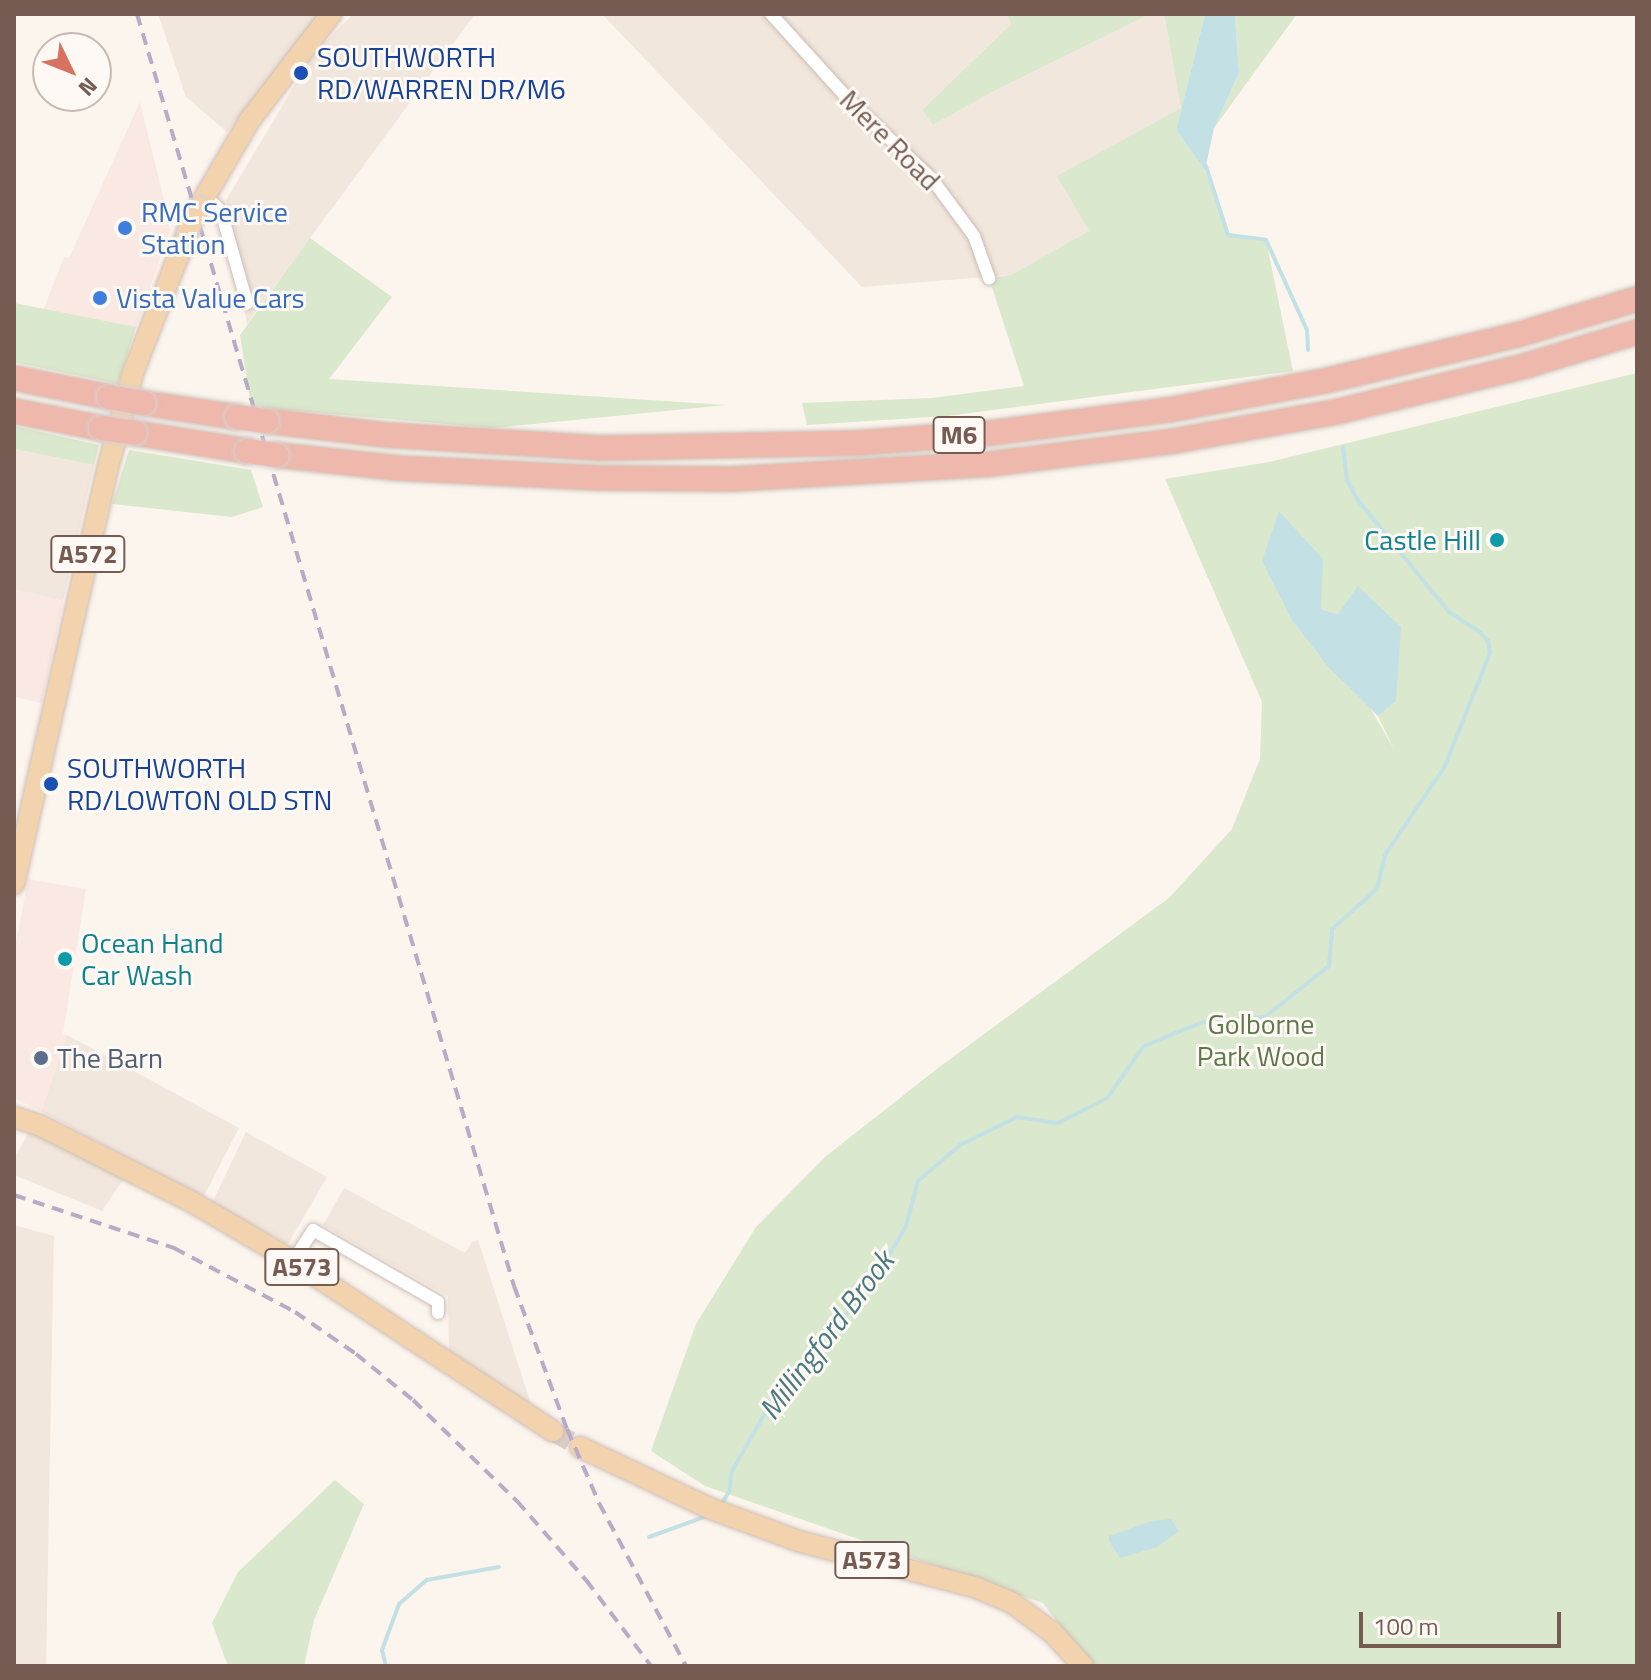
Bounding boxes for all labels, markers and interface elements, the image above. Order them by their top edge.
north arrow [32,32,112,112]
place label: SOUTHWORTH RD/WARREN DR/M6 [317,40,566,106]
marker: SOUTHWORTH RD/WARREN DR/M6 [292,64,310,82]
text: N [70,70,106,104]
street label: Mere Road [833,83,947,197]
place label: RMC Service Station [141,195,288,261]
marker: RMC Service Station [116,219,134,237]
place label: Vista Value Cars [116,281,305,315]
marker: Vista Value Cars [91,289,109,307]
road number: M6 [931,413,987,457]
place label: Castle Hill [1364,523,1481,557]
marker: Castle Hill [1488,531,1506,549]
road number: A572 [50,532,126,576]
place label: SOUTHWORTH RD/LOWTON OLD STN [67,751,332,817]
marker: SOUTHWORTH RD/LOWTON OLD STN [42,775,60,793]
place label: Ocean Hand Car Wash [81,926,224,992]
marker: Ocean Hand Car Wash [56,950,74,968]
park label: Golborne Park Wood [1197,1007,1325,1073]
place label: The Barn [57,1041,163,1075]
marker: The Barn [32,1049,50,1067]
water label: Millingford Brook [751,1244,901,1426]
road number: A573 [264,1245,340,1289]
road number: A573 [834,1538,910,1582]
scale bar [1363,1596,1565,1646]
text: 100 m [1373,1608,1439,1644]

